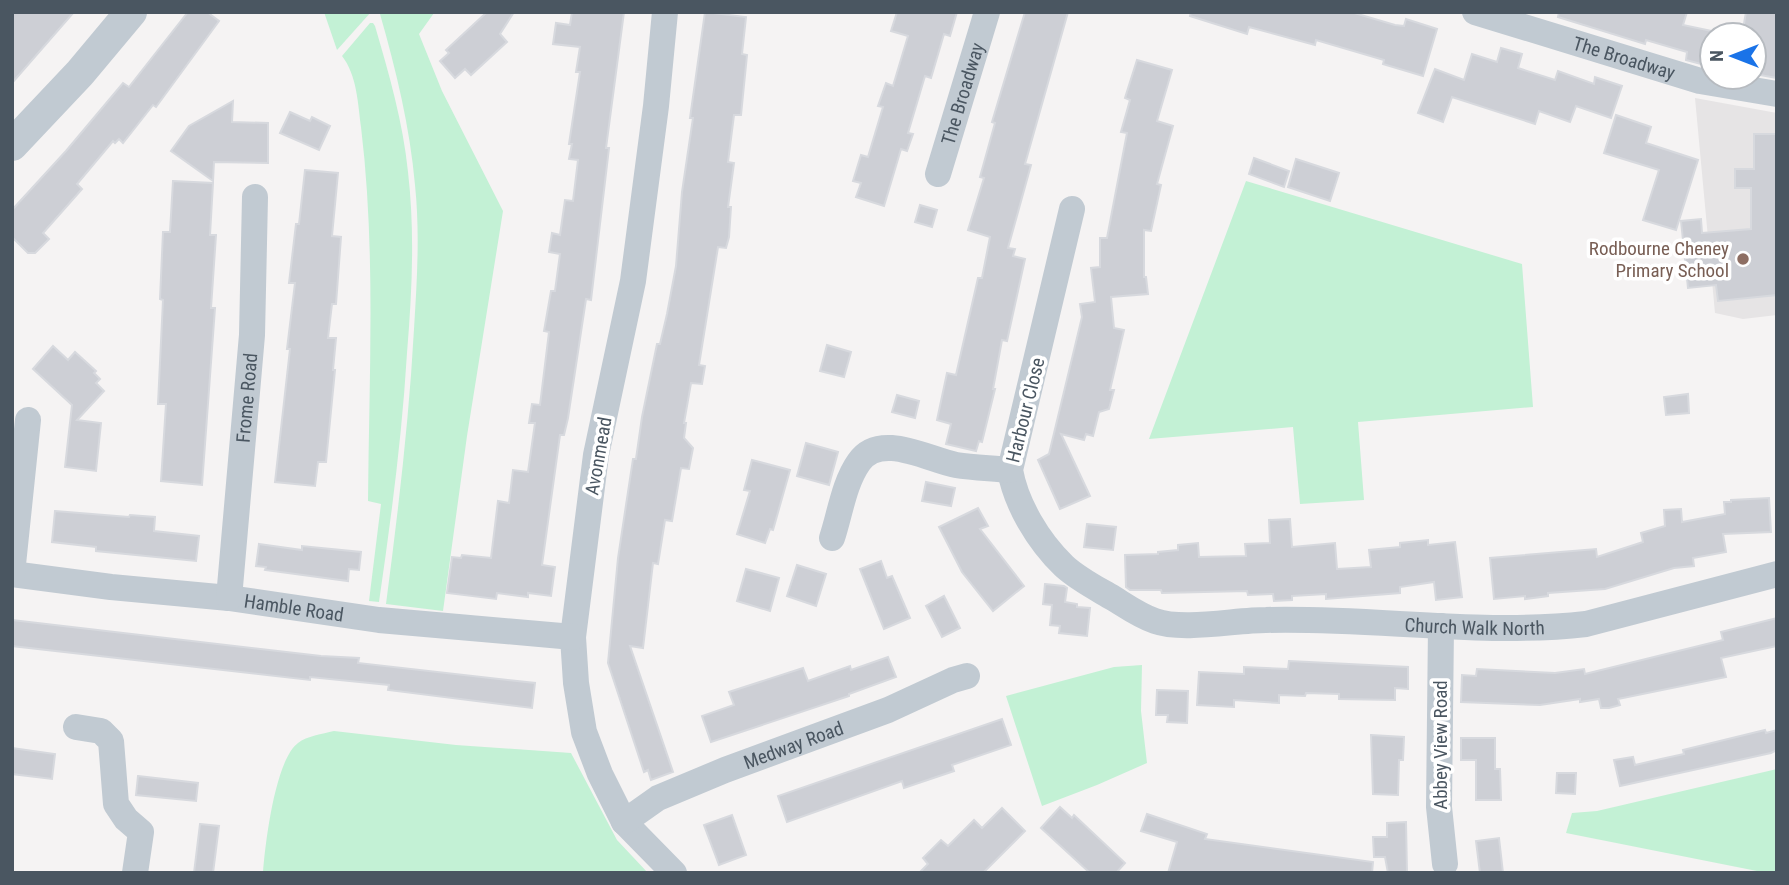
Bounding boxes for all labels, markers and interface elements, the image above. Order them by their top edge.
north arrow [1698,21,1768,91]
street label: The Broadway [1570,32,1678,85]
street label: The Broadway [936,40,989,148]
text: N [1705,50,1728,62]
place label: Rodbourne Cheney Primary School [1589,237,1729,282]
marker: Rodbourne Cheney Primary School [1735,251,1751,267]
street label: Frome Road [232,352,262,444]
street label: Harbour Close [1001,355,1050,465]
street label: Avonmead [580,415,617,497]
street label: Hamble Road [243,589,345,627]
street label: Church Walk North [1404,613,1545,640]
street label: Abbey View Road [1429,680,1452,810]
street label: Medway Road [740,716,846,774]

